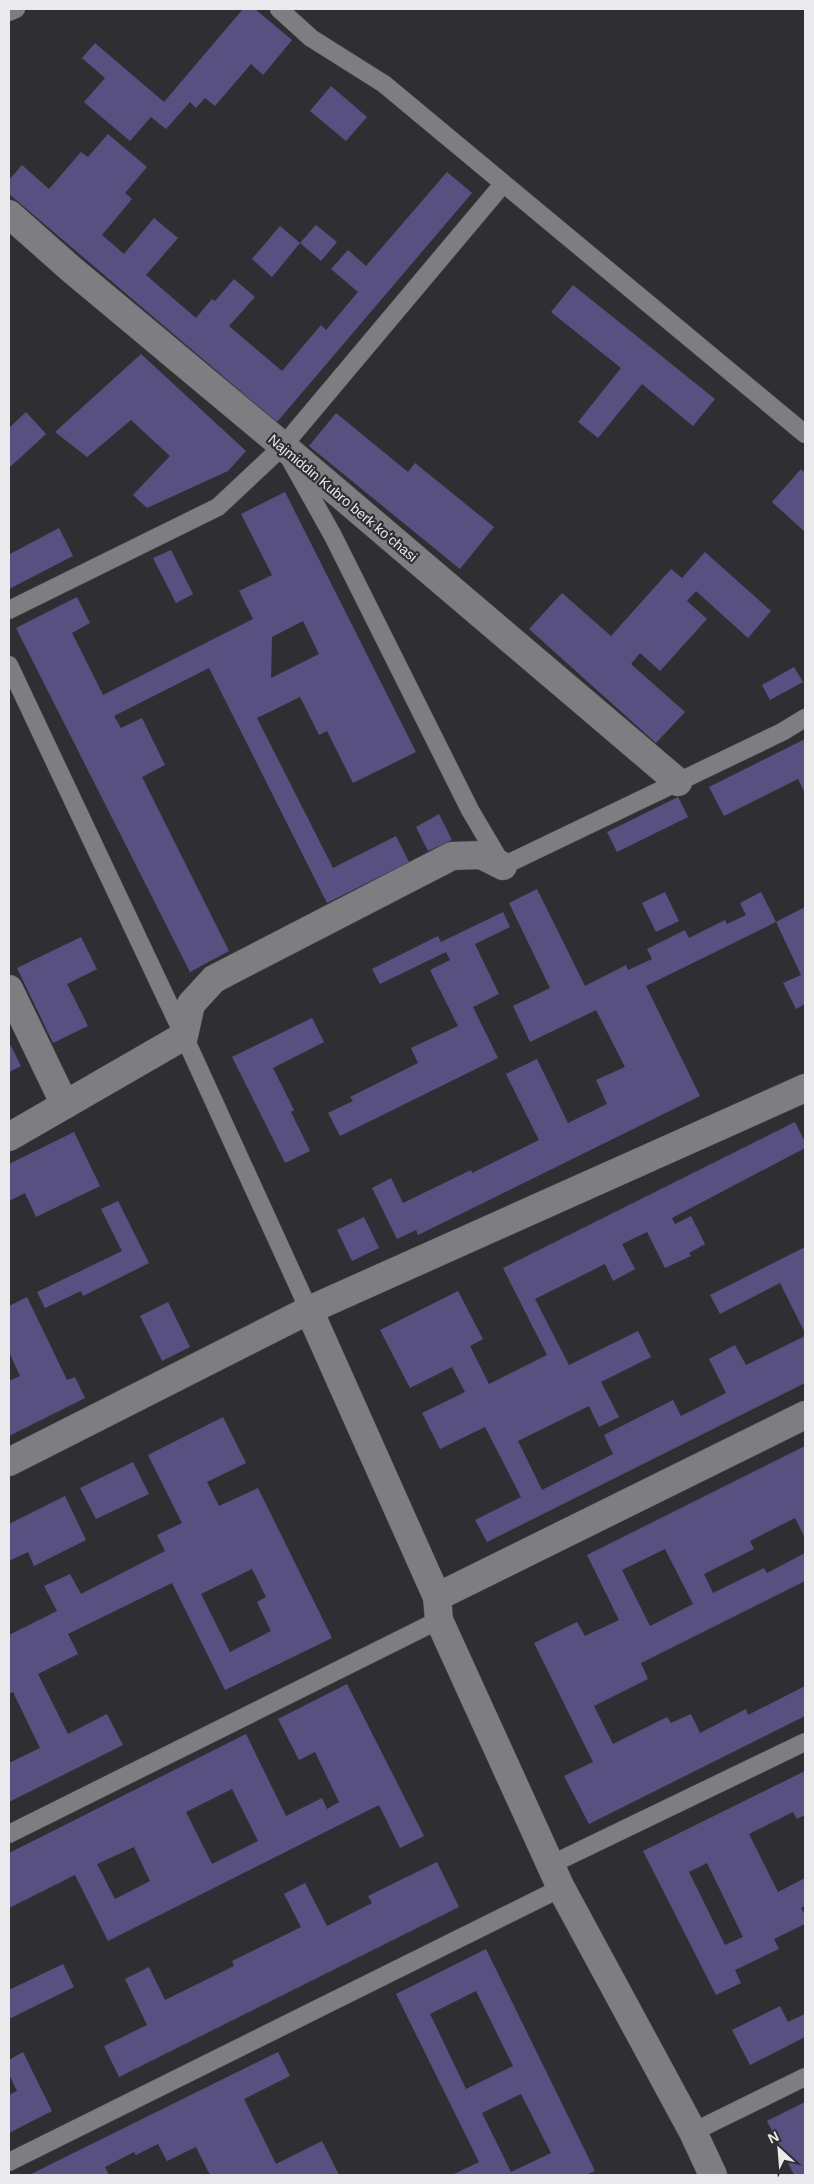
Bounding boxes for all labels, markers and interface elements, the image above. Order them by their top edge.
street label: Najmiddin Kubro berk koʻchasi [265,431,421,565]
north arrow [754,2124,804,2174]
text: N [765,2128,781,2147]

